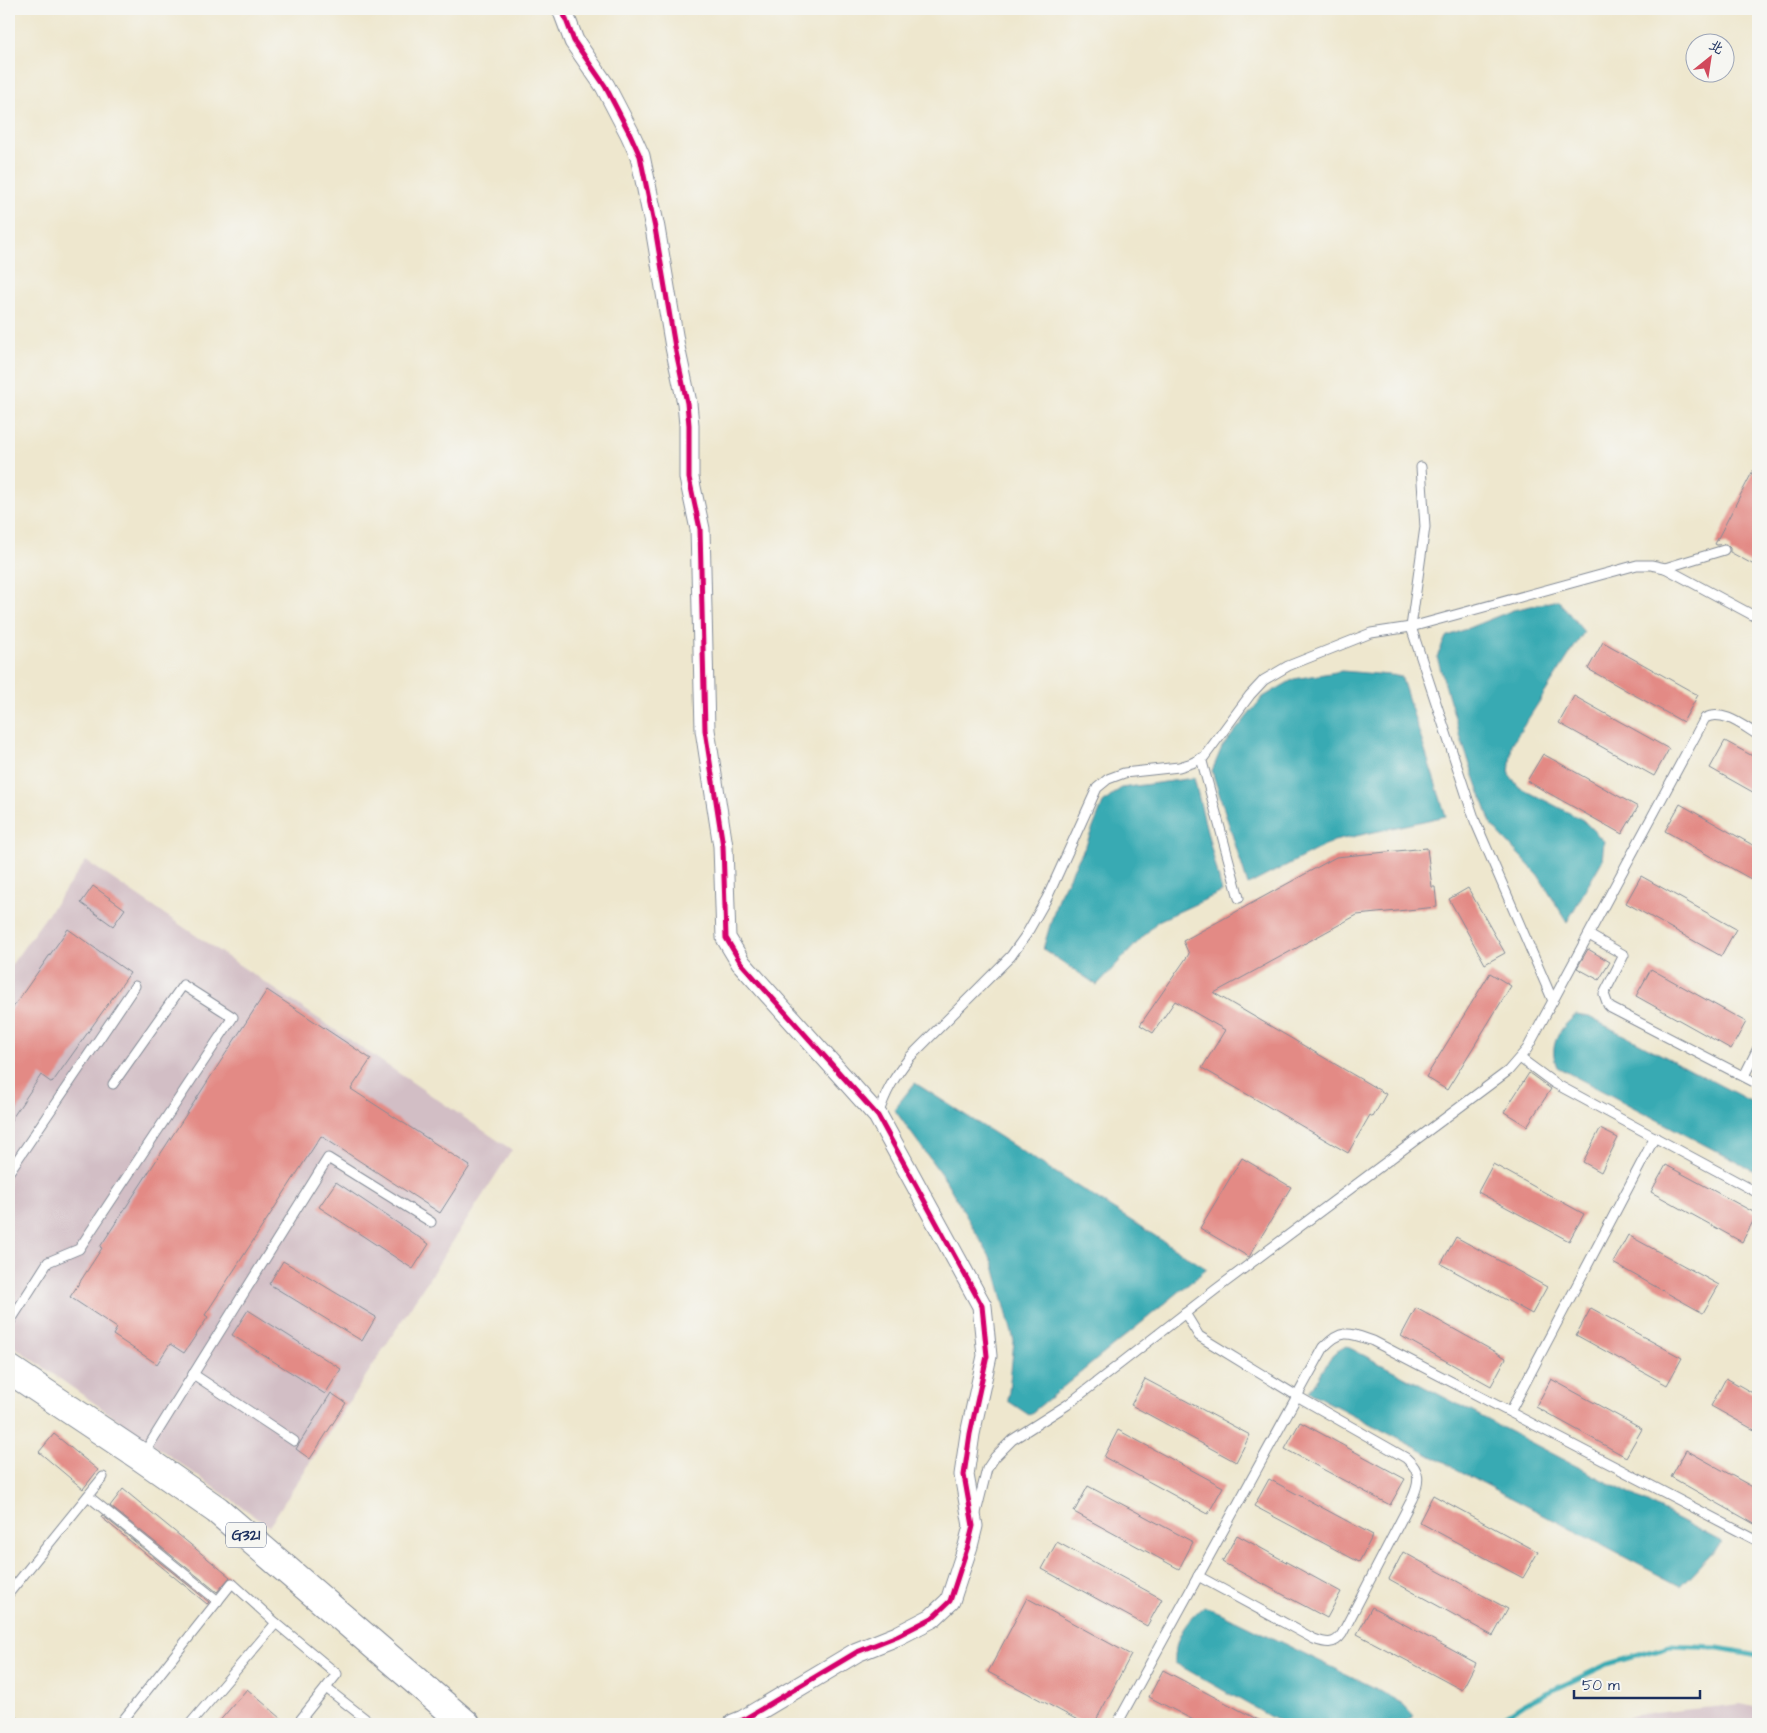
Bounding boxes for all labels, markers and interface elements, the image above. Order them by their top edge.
north arrow [1684,32,1734,82]
text: 北 [1705,35,1727,60]
road number: G321 [226,1522,266,1548]
scale bar [1574,1668,1701,1700]
text: 50 m [1582,1675,1620,1696]

